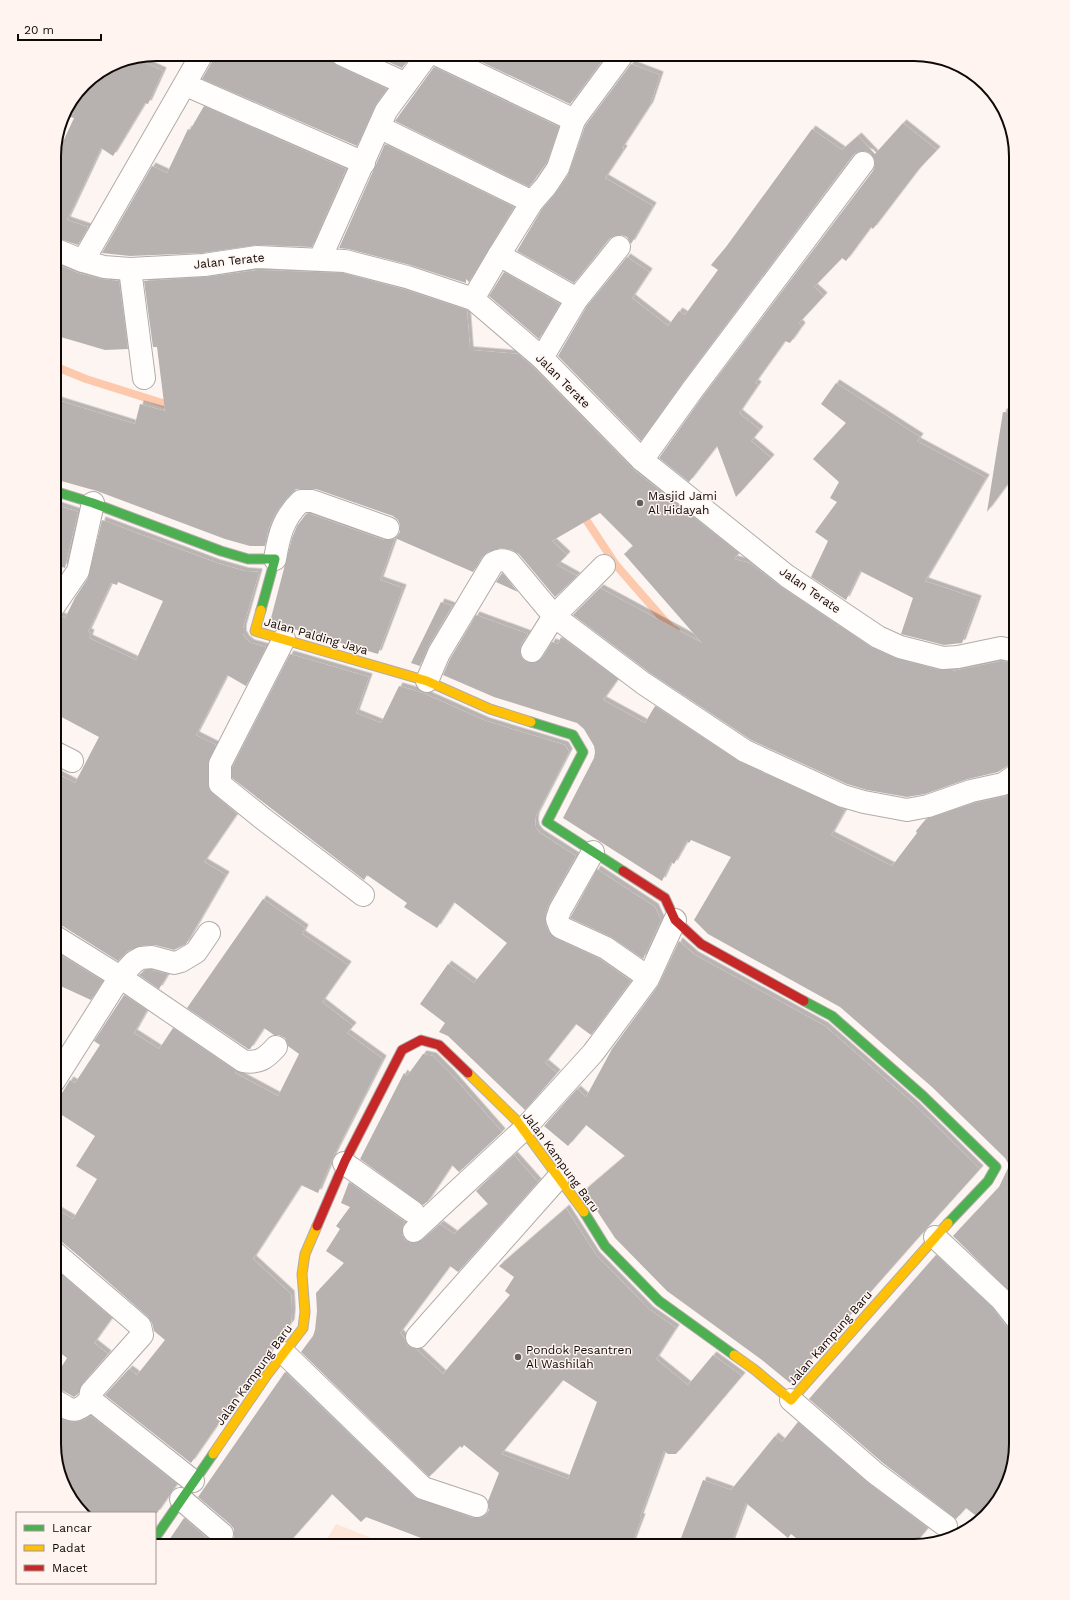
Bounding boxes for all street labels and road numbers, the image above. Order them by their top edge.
street label: Jalan Terate [193,250,265,272]
street label: Jalan Terate [533,351,593,411]
street label: Jalan Terate [777,564,843,616]
street label: Jalan Palding Jaya [262,614,370,658]
street label: Jalan Kampung Baru [520,1109,602,1215]
street label: Jalan Kampung Baru [785,1288,875,1388]
street label: Jalan Kampung Baru [213,1322,295,1428]

